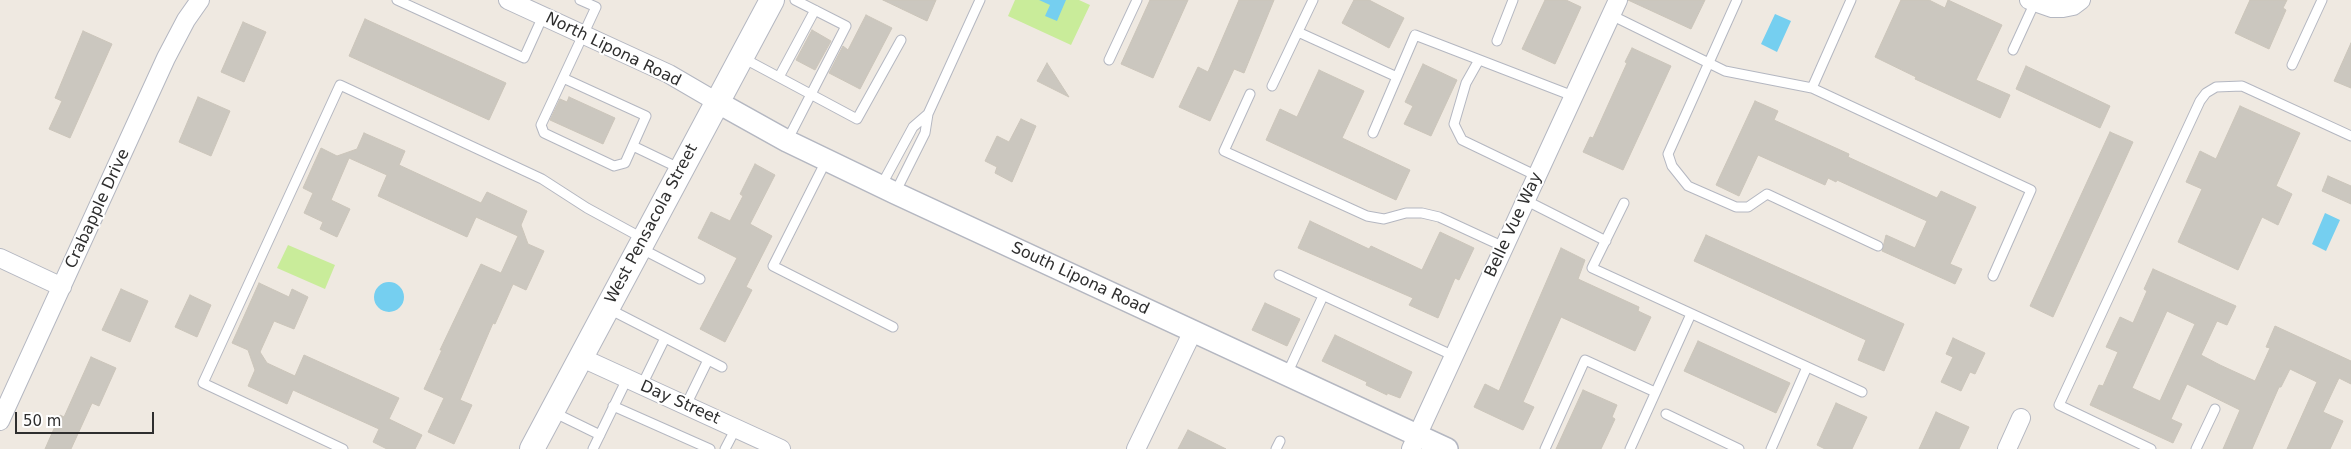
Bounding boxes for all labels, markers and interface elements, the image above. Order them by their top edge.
street label: North Lipona Road [542,9,684,91]
street label: West Pensacola Street [602,141,702,307]
street label: Crabapple Drive [62,146,134,272]
street label: Belle Vue Way [1481,169,1547,281]
street label: South Lipona Road [1008,239,1152,319]
street label: Day Street [637,377,723,429]
scale bar [18,402,156,434]
text: 50 m [23,412,61,430]

